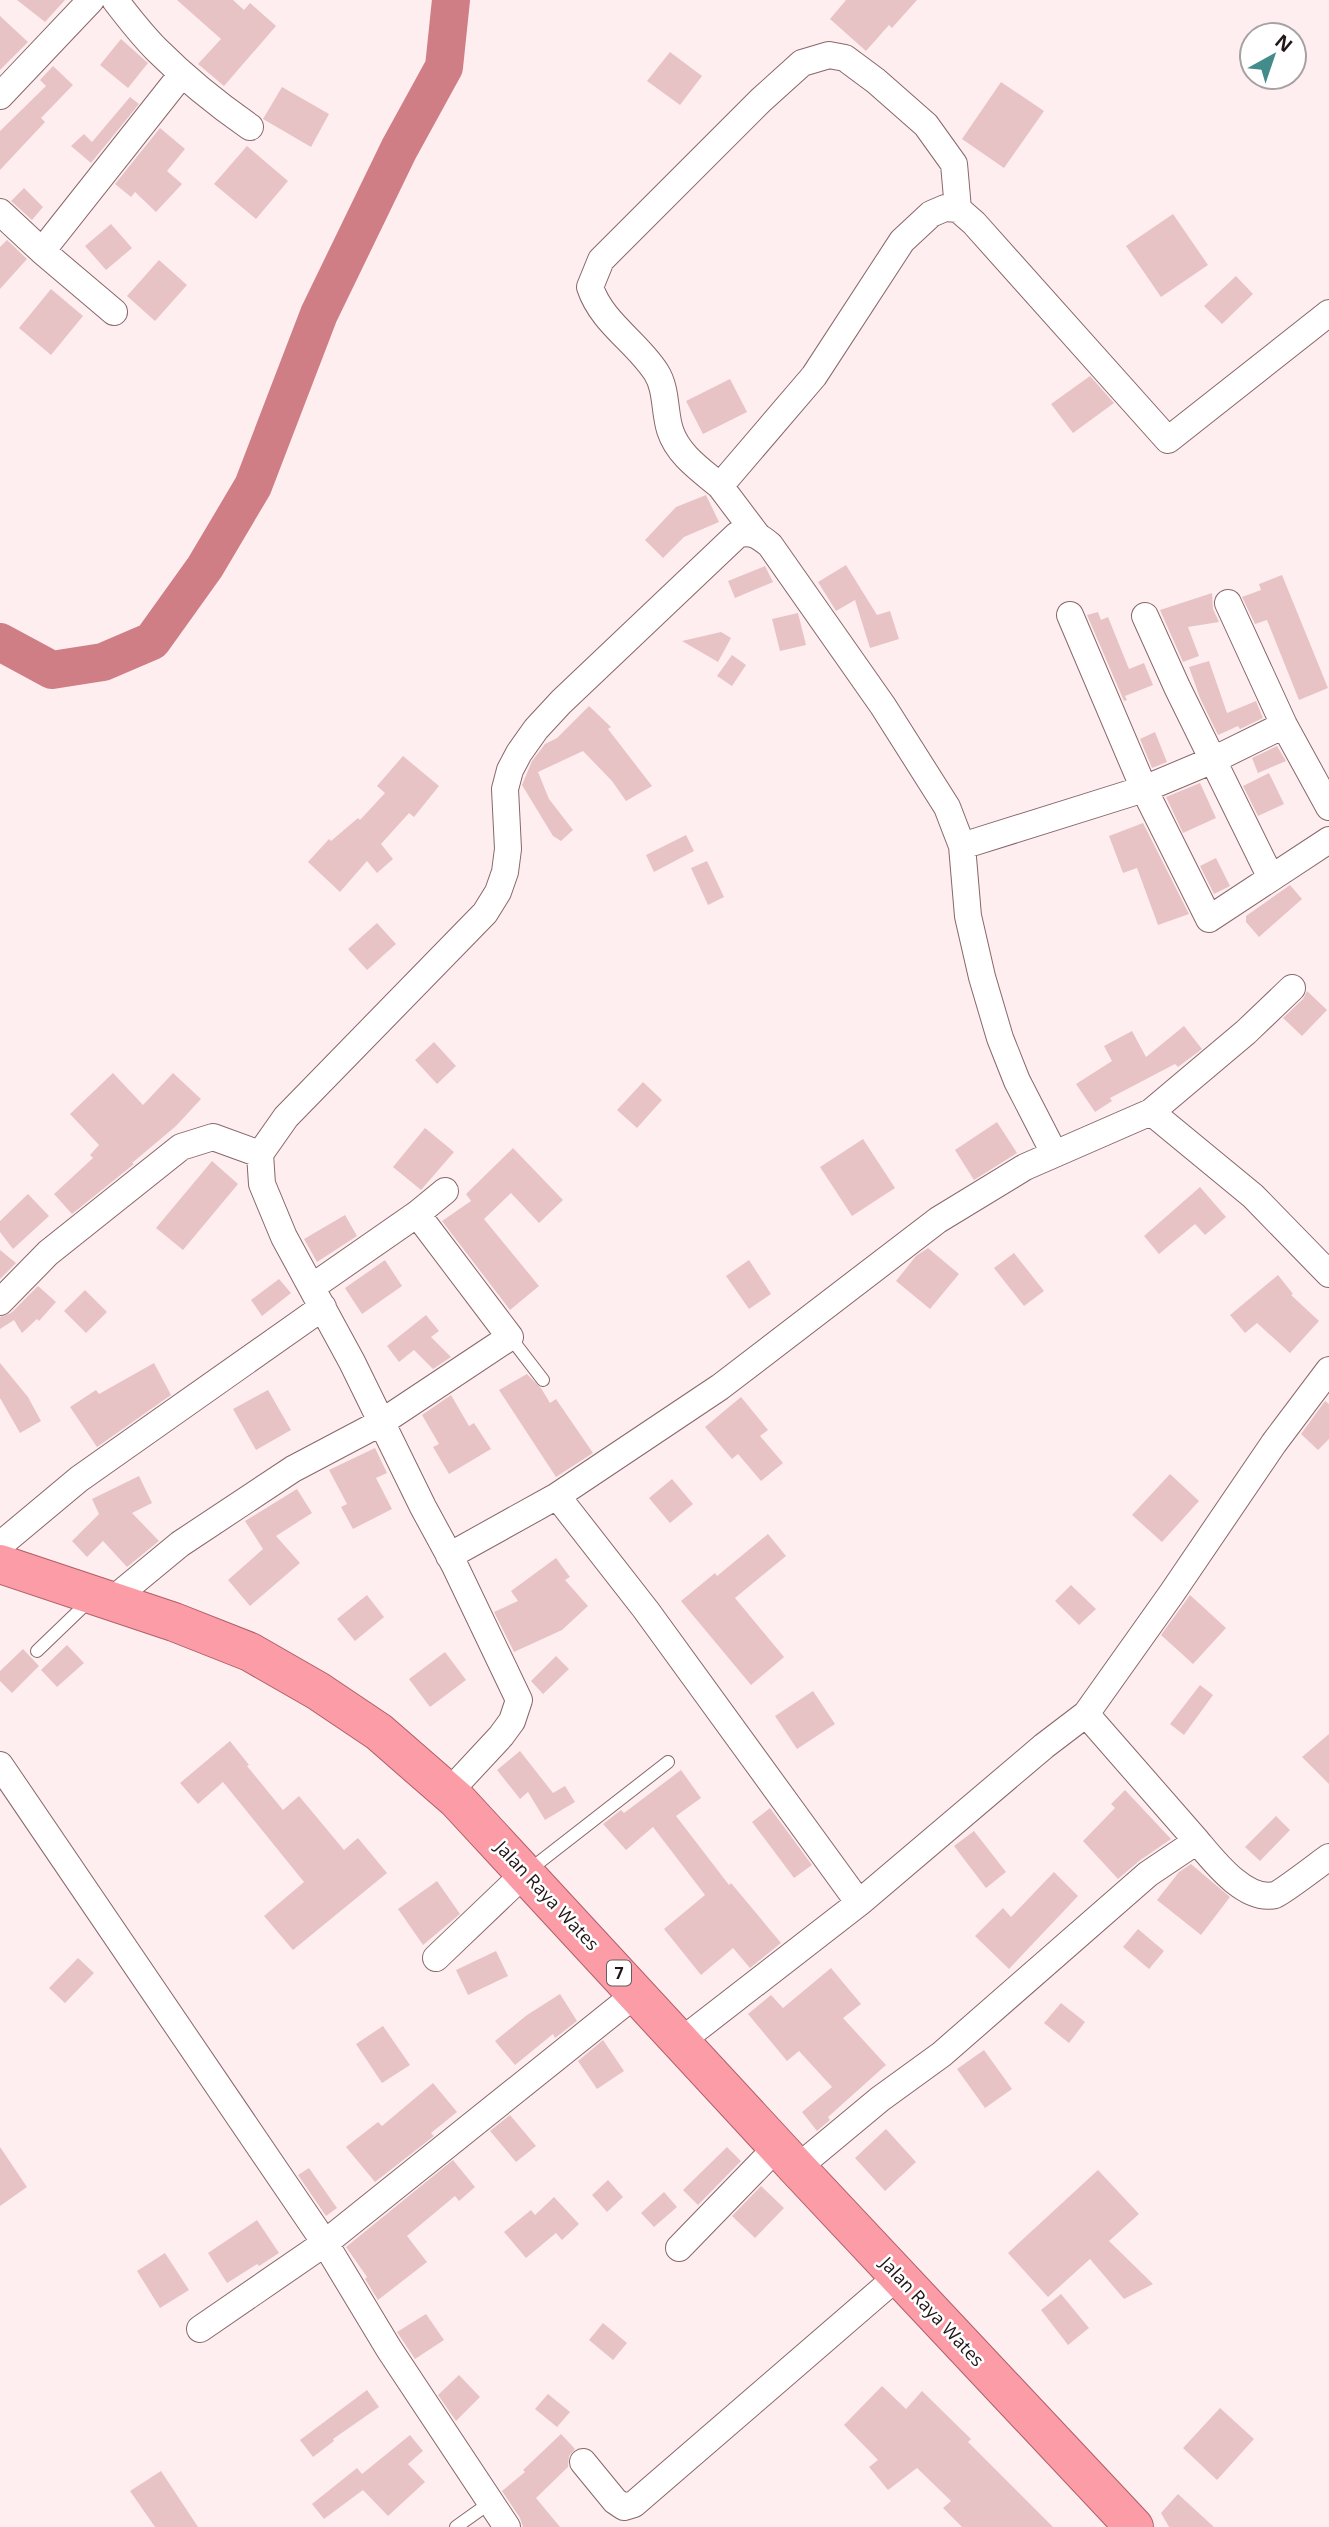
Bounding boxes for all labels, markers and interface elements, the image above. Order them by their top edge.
north arrow [1238,21,1308,91]
text: N [1270,28,1298,58]
street label: Jalan Raya Wates [489,1834,605,1955]
road number: 7 [607,1960,631,1985]
street label: Jalan Raya Wates [874,2250,990,2371]

